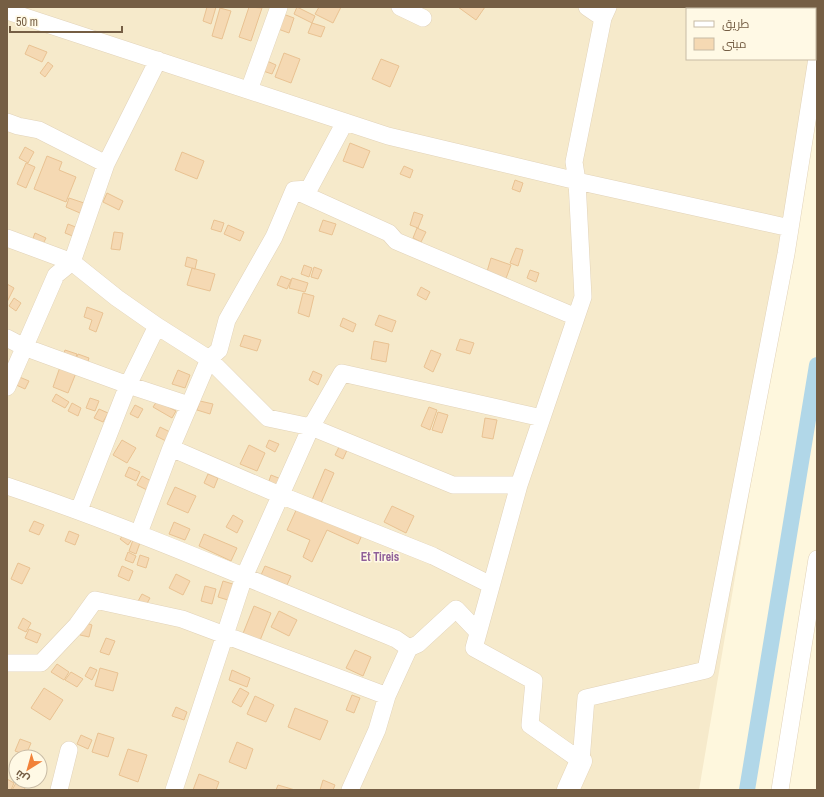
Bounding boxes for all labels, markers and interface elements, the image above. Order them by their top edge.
scale bar [10,8,122,34]
legend [686,8,816,60]
text: 50 m [16,14,38,30]
text: طريق [722,16,750,32]
text: مبنى [722,36,747,52]
district label: Et Tireis [361,549,400,565]
north arrow [8,749,48,789]
text: ش [12,767,32,787]

